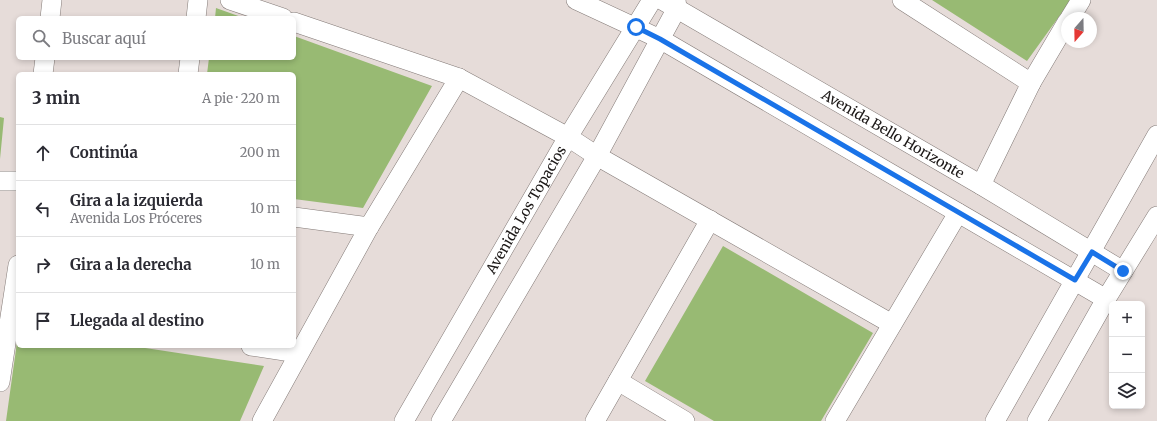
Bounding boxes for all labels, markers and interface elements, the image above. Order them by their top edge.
north arrow [1061,12,1097,48]
search box [16,16,296,60]
route start [627,18,645,36]
icon: search [30,27,52,49]
text: Buscar aquí [62,29,146,48]
street label: Avenida Bello Horizonte [818,85,967,182]
text: 3 min [32,87,80,109]
text: A pie · 220 m [202,90,280,107]
icon: ahead [32,142,54,164]
street label: Avenida Los Topacios [482,142,570,278]
text: Continúa [70,143,138,162]
text: 200 m [240,144,280,161]
text: Gira a la izquierda [70,191,203,210]
icon: left [32,198,54,220]
text: 10 m [250,200,280,217]
text: Avenida Los Próceres [70,210,202,227]
icon: right [32,254,54,276]
text: Gira a la derecha [70,255,192,274]
text: 10 m [250,256,280,273]
route end [1114,262,1132,280]
map controls [1109,301,1145,409]
button: + [1109,301,1145,337]
icon: arrive [32,310,54,332]
text: Llegada al destino [70,311,204,330]
button: − [1109,337,1145,373]
button: layers [1109,373,1145,409]

